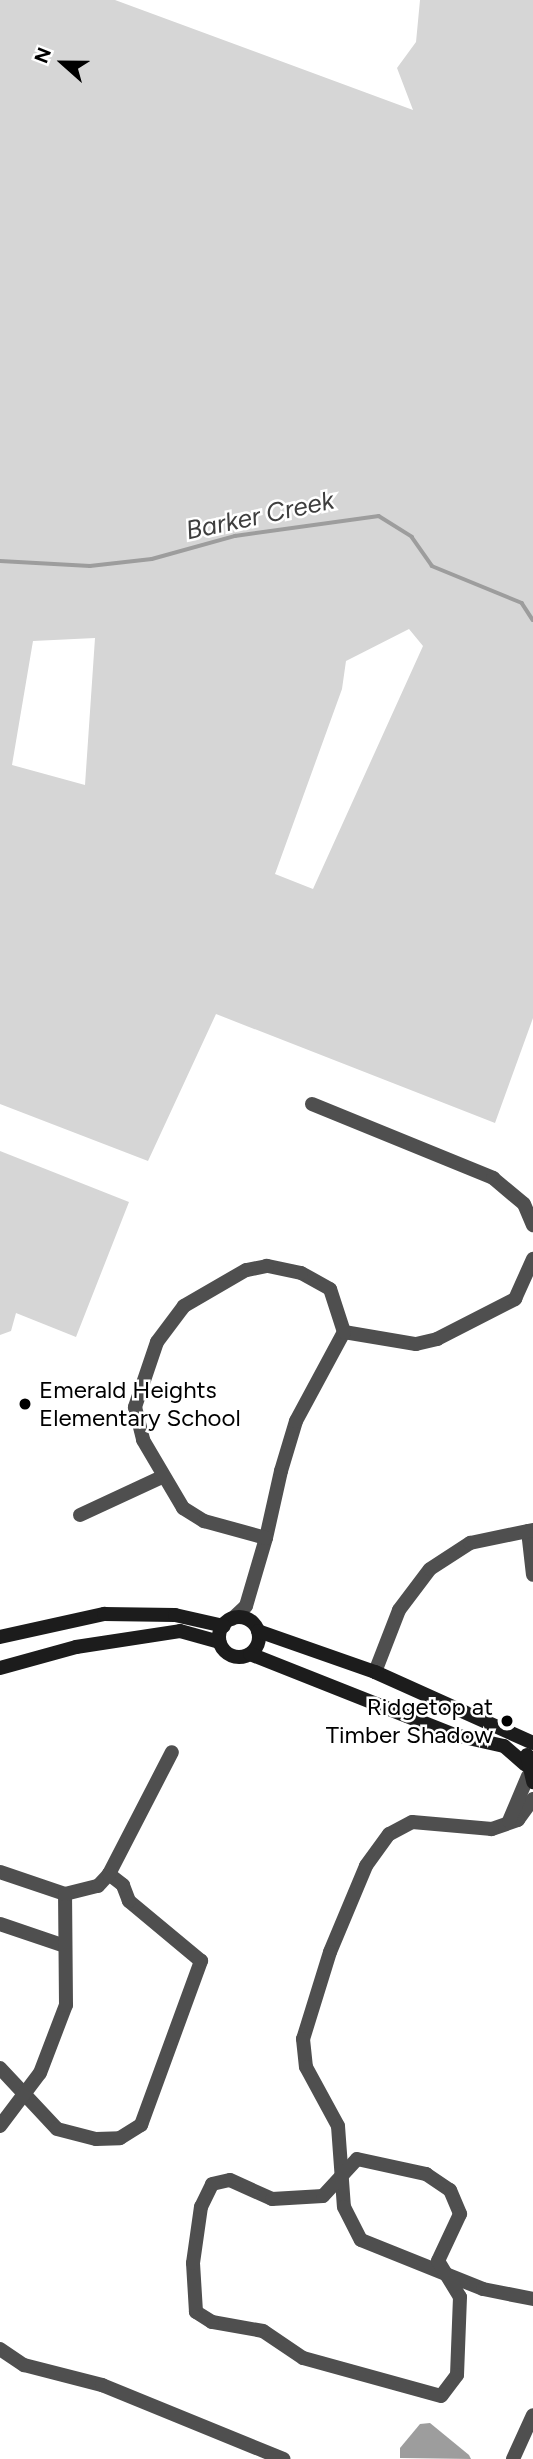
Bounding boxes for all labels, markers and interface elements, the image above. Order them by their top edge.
north arrow [28,28,98,98]
text: N [30,44,56,66]
water label: Barker Creek [183,485,337,547]
place label: Emerald Heights Elementary School [39,1376,241,1432]
marker: Emerald Heights Elementary School [17,1396,33,1412]
place label: Ridgetop at Timber Shadow [326,1693,493,1749]
marker: Ridgetop at Timber Shadow [499,1713,515,1729]

